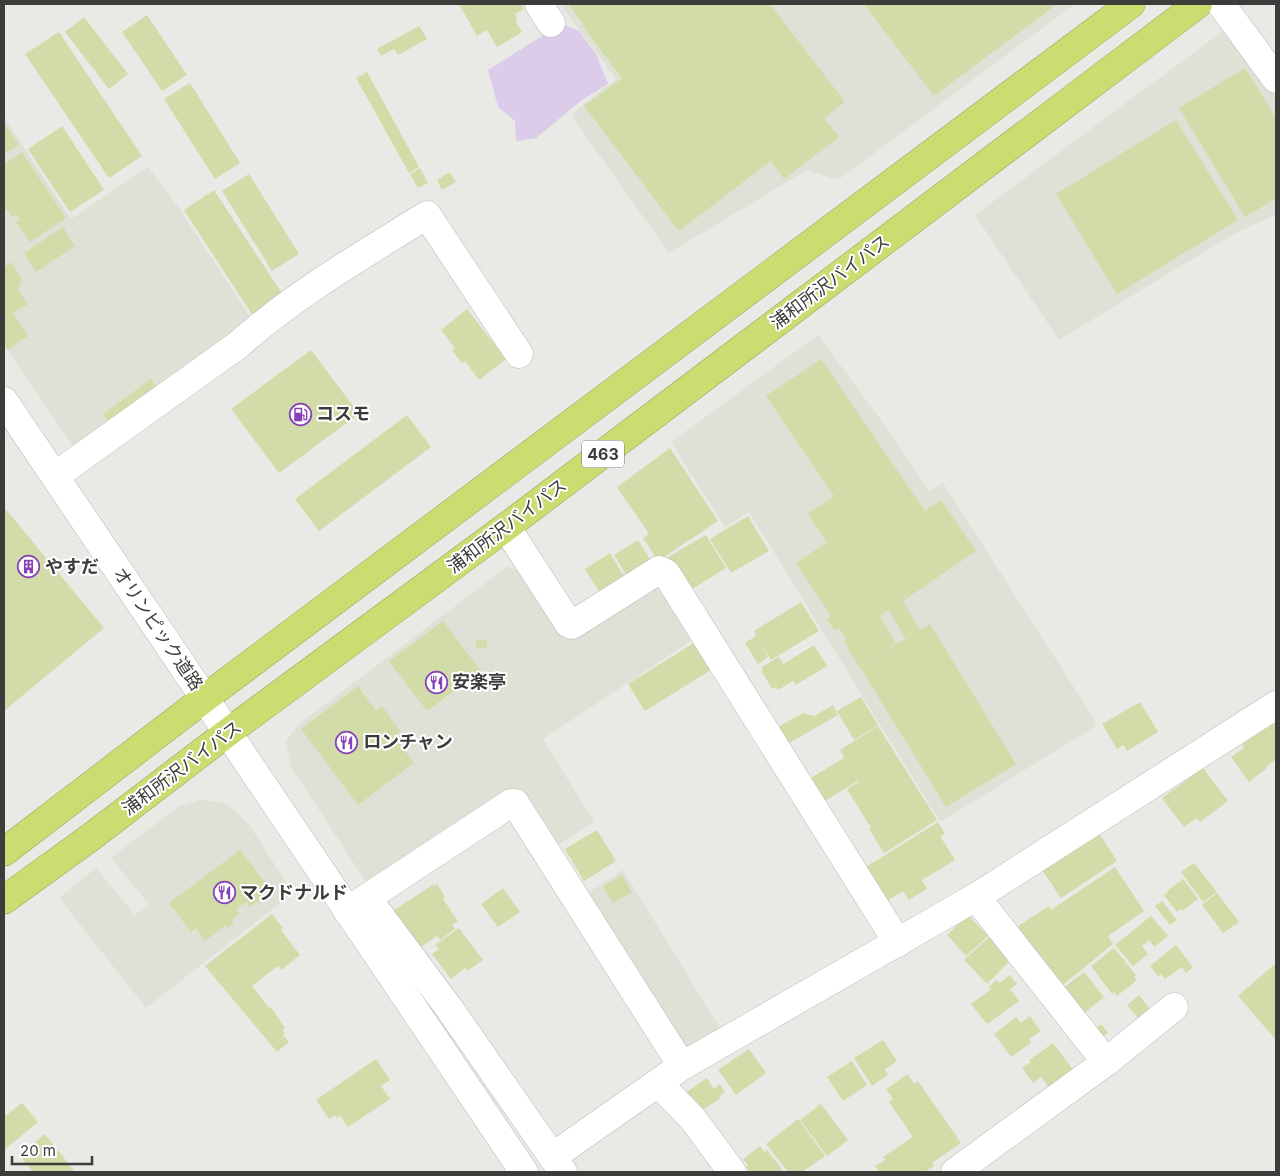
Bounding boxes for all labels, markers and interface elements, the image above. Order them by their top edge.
street label: 浦和所沢バイパス [766,230,893,333]
fuel station icon: コスモ [288,402,312,426]
place label: コスモ [316,403,370,424]
road number: 463 [582,440,624,468]
street label: 浦和所沢バイパス [443,474,570,577]
building icon: やすだ [17,555,41,579]
place label: やすだ [45,556,99,577]
street label: オリンピック道路 [109,563,207,694]
restaurant icon: 安楽亭 [424,670,448,694]
place label: 安楽亭 [452,671,506,692]
street label: 浦和所沢バイパス [118,716,245,819]
restaurant icon: ロンチャン [335,730,359,754]
place label: ロンチャン [363,731,453,752]
restaurant icon: マクドナルド [212,881,236,905]
place label: マクドナルド [240,882,348,903]
scale bar [12,1134,92,1166]
text: 20 m [20,1141,56,1160]

